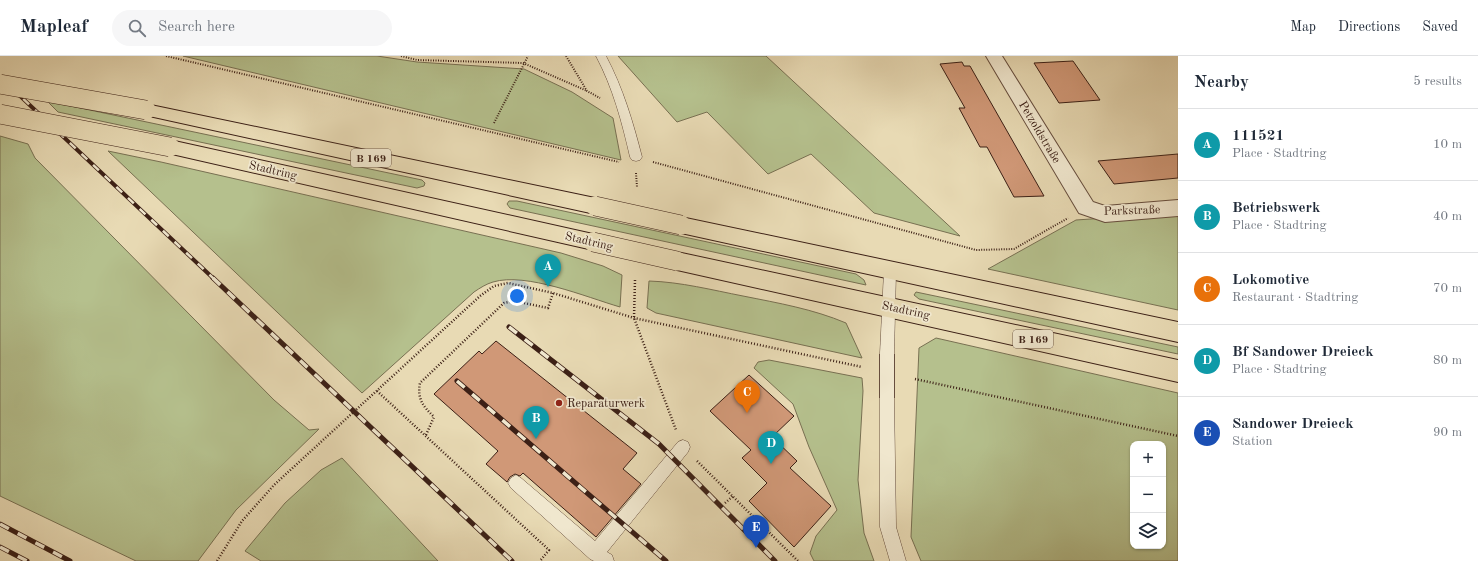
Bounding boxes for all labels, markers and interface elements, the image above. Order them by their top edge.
search box [112,10,392,46]
icon: search [126,17,148,39]
text: Mapleaf [20,18,88,37]
text: Search here [158,20,235,35]
text: Map [1290,20,1316,34]
text: Directions [1338,20,1400,34]
text: Saved [1422,20,1458,34]
text: Nearby [1194,74,1249,91]
text: 5 results [1413,75,1462,88]
street label: Petzoldstraße [1016,99,1063,166]
text: 111521 [1232,129,1284,144]
text: A [1202,138,1212,151]
text: 10 m [1433,138,1462,151]
text: Place · Stadtring [1232,147,1327,160]
road number: B 169 [351,149,391,167]
street label: Stadtring [247,160,299,182]
text: Betriebswerk [1232,201,1320,216]
street label: Parkstraße [1103,204,1161,218]
text: B [1202,210,1212,223]
text: 40 m [1433,210,1462,223]
text: Place · Stadtring [1232,219,1327,232]
street label: Stadtring [563,231,615,253]
pin: A [535,254,561,287]
text: Lokomotive [1232,273,1309,288]
text: C [1203,282,1211,295]
text: 70 m [1433,282,1462,295]
your location [507,286,527,306]
text: Restaurant · Stadtring [1232,291,1358,304]
street label: Stadtring [881,300,932,322]
road number: B 169 [1013,330,1053,348]
text: Bf Sandower Dreieck [1232,345,1374,360]
text: D [1202,354,1212,367]
text: 80 m [1433,354,1462,367]
text: Place · Stadtring [1232,363,1327,376]
pin: C [734,380,760,413]
marker: Reparaturwerk [554,398,564,408]
place label: Reparaturwerk [567,398,645,410]
pin: B [523,406,549,439]
text: Sandower Dreieck [1232,417,1354,432]
text: E [1203,426,1211,439]
text: 90 m [1433,426,1462,439]
pin: D [758,431,784,464]
text: Station [1232,435,1273,448]
map controls [1130,441,1166,549]
button: + [1130,441,1166,477]
button: − [1130,477,1166,513]
button: layers [1130,513,1166,549]
pin: E [743,515,769,548]

